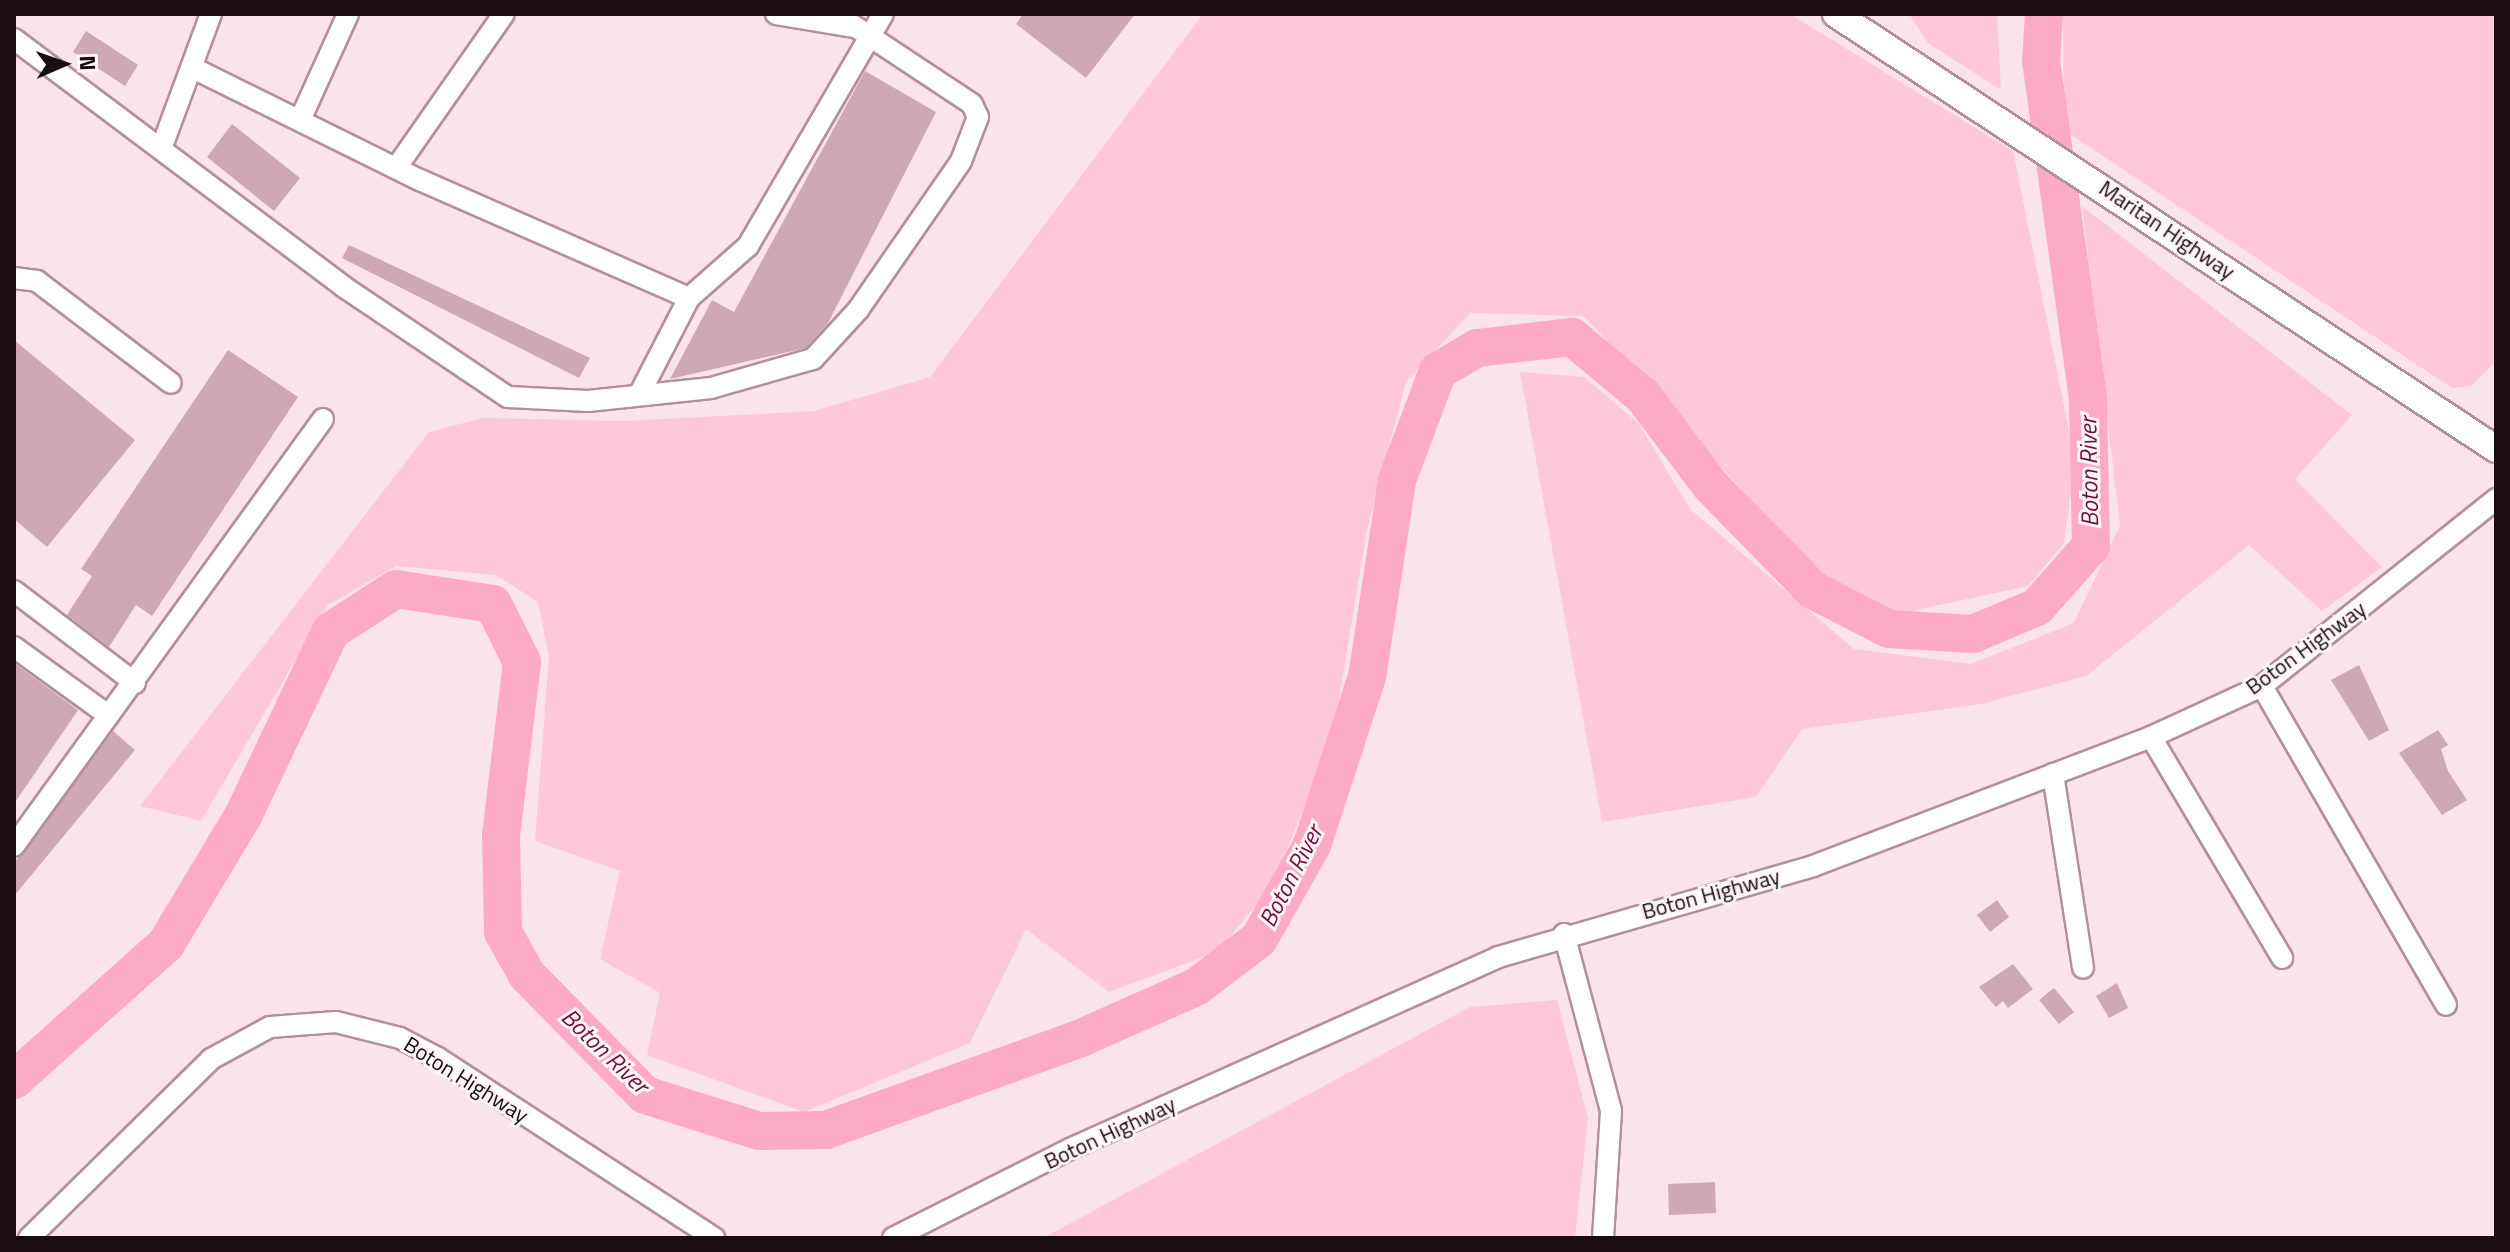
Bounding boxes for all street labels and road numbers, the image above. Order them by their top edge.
street label: Maritan Highway [2094,175,2240,285]
street label: Boton Highway [2241,596,2371,700]
street label: Boton Highway [1639,863,1783,925]
street label: Boton Highway [399,1031,533,1129]
street label: Boton Highway [1040,1091,1180,1175]

